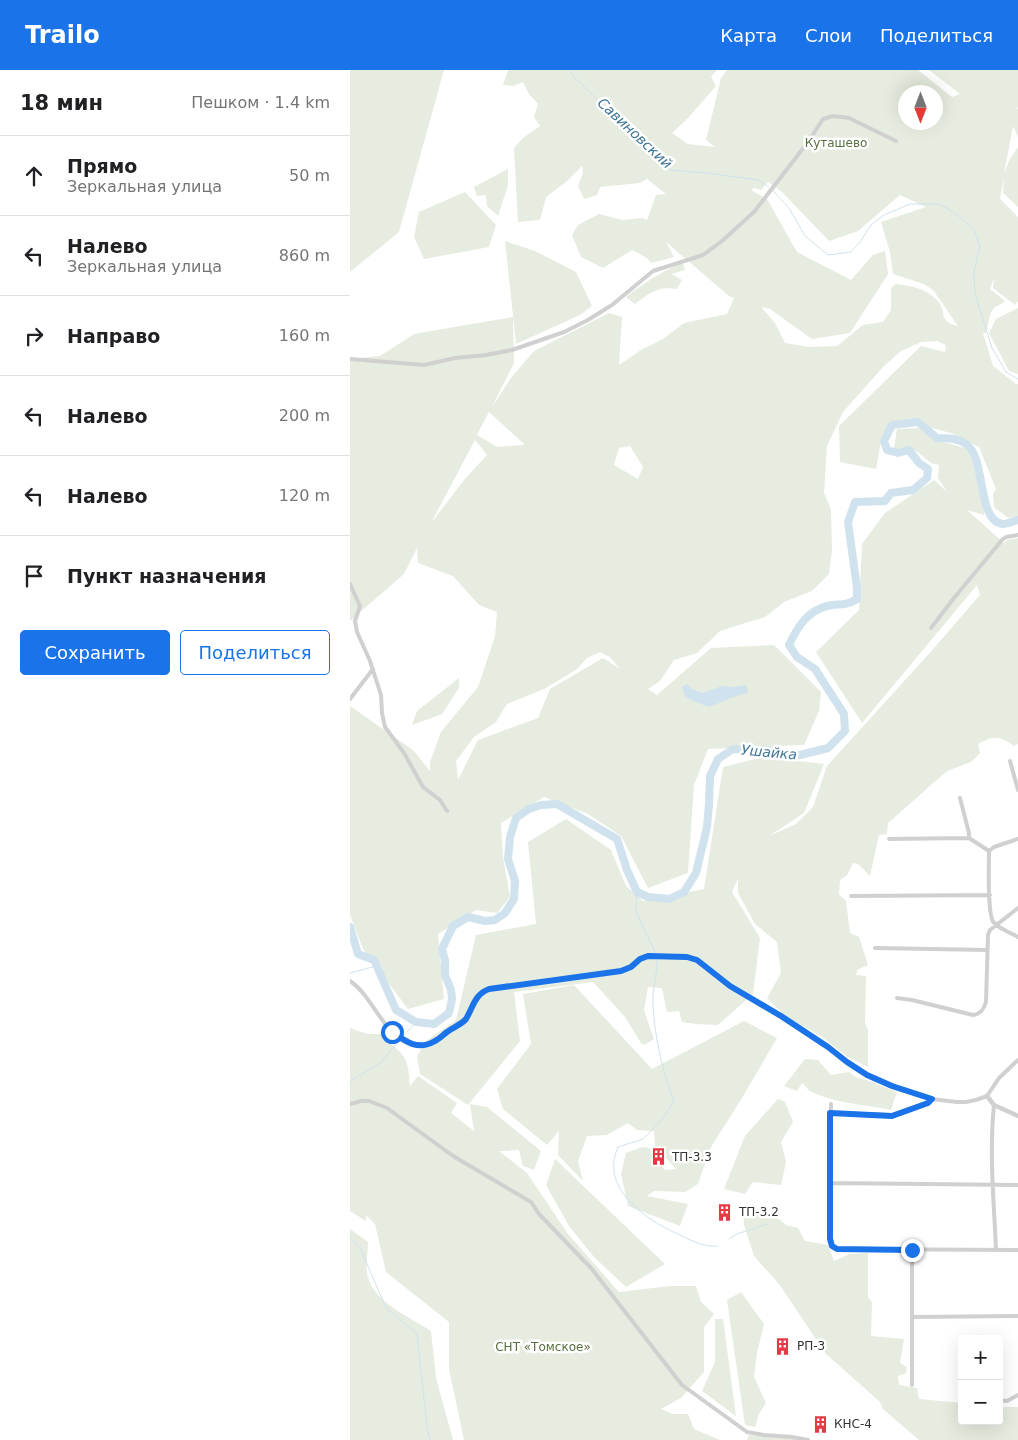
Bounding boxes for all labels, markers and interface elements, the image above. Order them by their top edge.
text: Trailo [25,21,100,49]
text: Карта [720,25,777,46]
text: Слои [805,25,852,46]
text: Поделиться [880,25,993,46]
north arrow [898,85,943,130]
text: 18 мин [20,91,103,115]
text: Пешком · 1.4 km [191,93,330,112]
water label: Савиновский [594,94,676,172]
park label: Куташево [805,136,867,150]
text: Прямо [67,155,137,177]
icon: ahead [20,162,48,190]
text: 50 m [289,166,330,185]
text: Зеркальная улица [67,177,222,196]
text: Налево [67,235,148,257]
icon: left [20,242,48,270]
text: 860 m [279,246,330,265]
text: Зеркальная улица [67,257,222,276]
icon: right [20,322,48,350]
text: Направо [67,325,160,347]
text: 160 m [279,326,330,345]
icon: left [20,402,48,430]
text: Налево [67,405,148,427]
text: 200 m [279,406,330,425]
icon: left [20,482,48,510]
text: Налево [67,485,148,507]
text: 120 m [279,486,330,505]
icon: arrive [20,562,48,590]
text: Пункт назначения [67,565,266,587]
button: Сохранить [20,630,170,675]
button: Поделиться [180,630,330,675]
water label: Ушайка [740,742,798,762]
route start [381,1021,404,1044]
building icon: ТП-3.3 [648,1147,668,1167]
place label: ТП-3.3 [671,1150,712,1164]
building icon: ТП-3.2 [715,1202,735,1222]
place label: ТП-3.2 [738,1205,779,1219]
route end [901,1239,924,1262]
map controls [958,1335,1003,1425]
button: + [958,1335,1003,1380]
building icon: РП-3 [773,1336,793,1356]
place label: РП-3 [797,1339,825,1353]
park label: СНТ «Томское» [495,1340,591,1354]
button: − [958,1380,1003,1425]
building icon: КНС-4 [810,1414,830,1434]
place label: КНС-4 [834,1417,872,1431]

